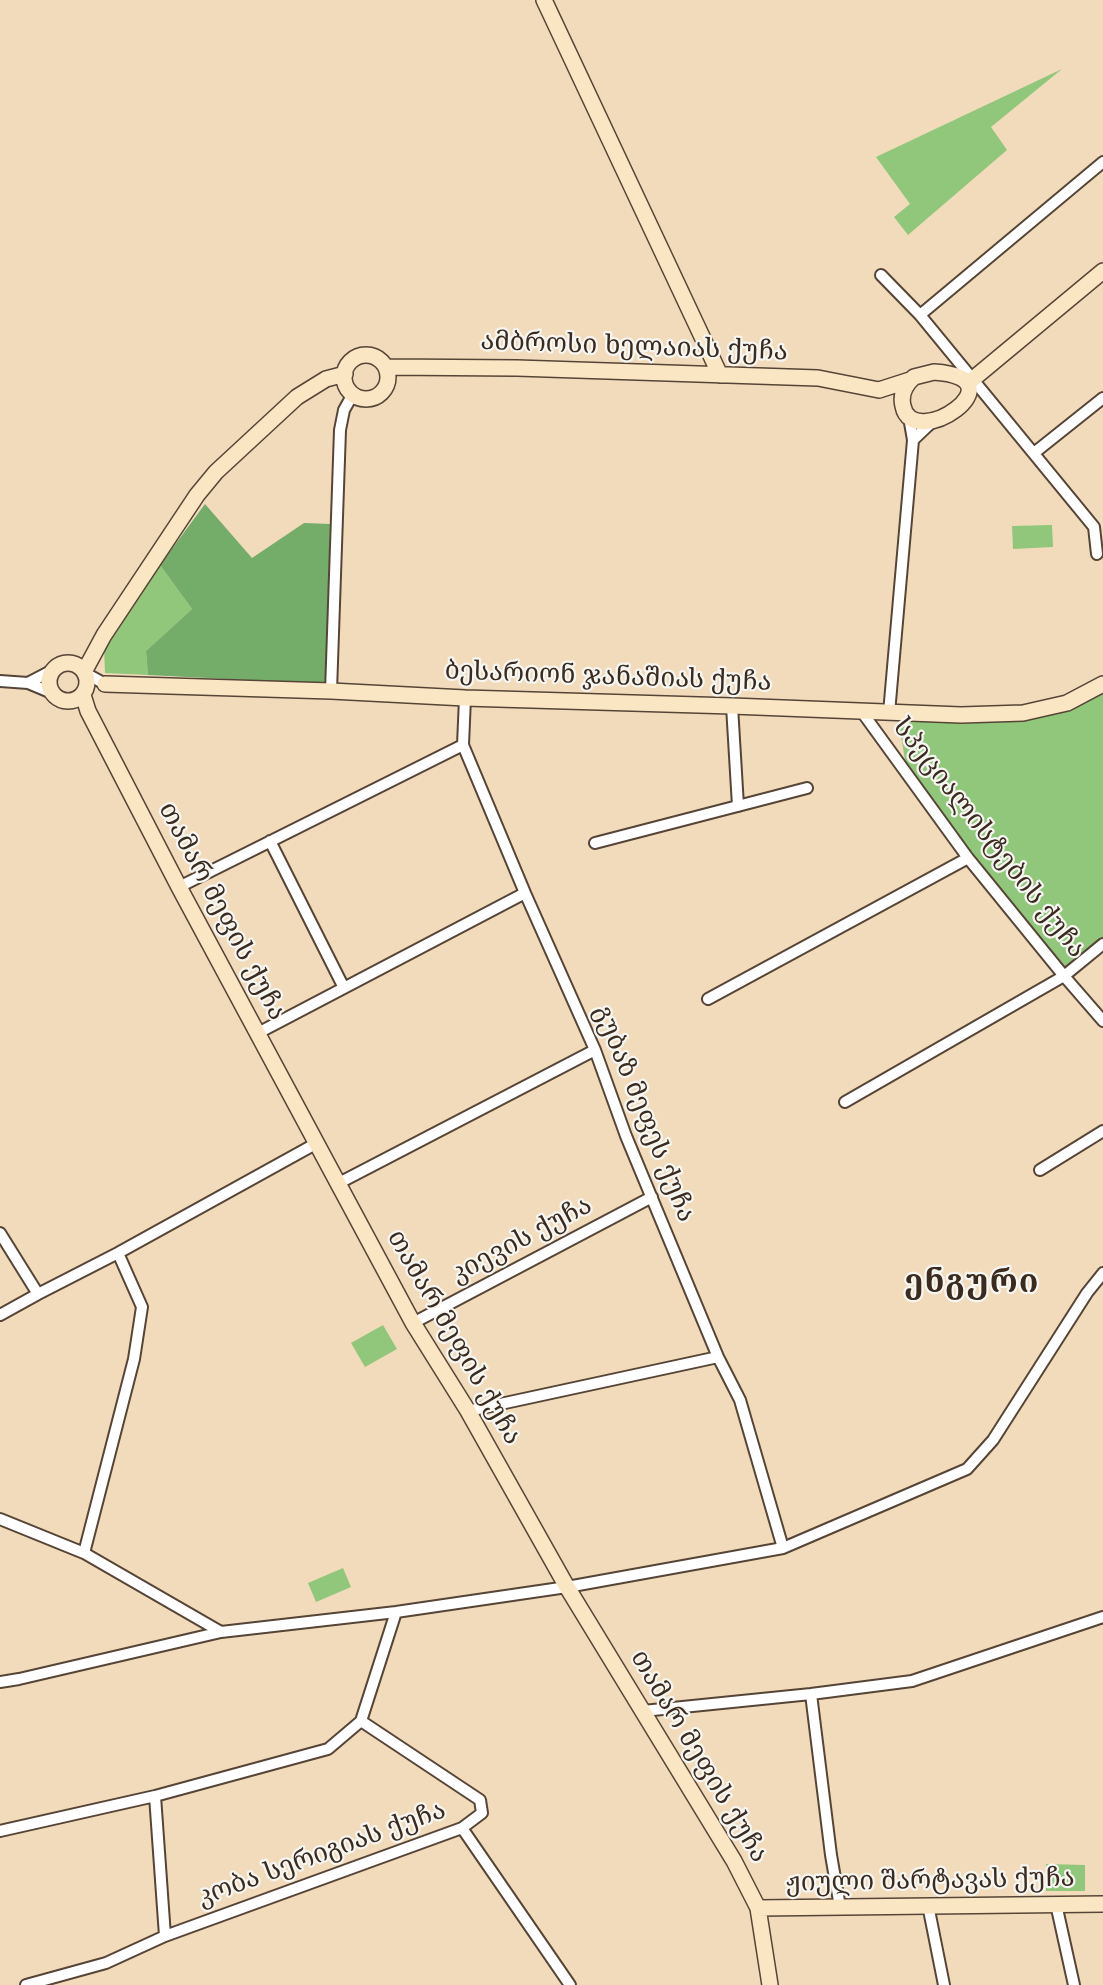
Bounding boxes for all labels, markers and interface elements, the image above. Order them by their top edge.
street label: ამბროსი ხელაიას ქუჩა [480,327,788,369]
street label: ბესარიონ ჯანაშიას ქუჩა [444,657,772,699]
street label: სპეციალისტების ქუჩა [885,713,1091,965]
street label: თამარ მეფის ქუჩა [150,798,292,1026]
street label: გუბაზ მეფეს ქუჩა [585,1001,701,1227]
street label: კიევის ქუჩა [446,1191,598,1291]
street label: თამარ მეფის ქუჩა [379,1225,527,1451]
district label: ენგური [904,1266,1040,1304]
street label: თამარ მეფის ქუჩა [622,1645,774,1869]
street label: კობა სერიგიას ქუჩა [194,1796,450,1914]
street label: ჟიული შარტავას ქუჩა [785,1864,1075,1900]

